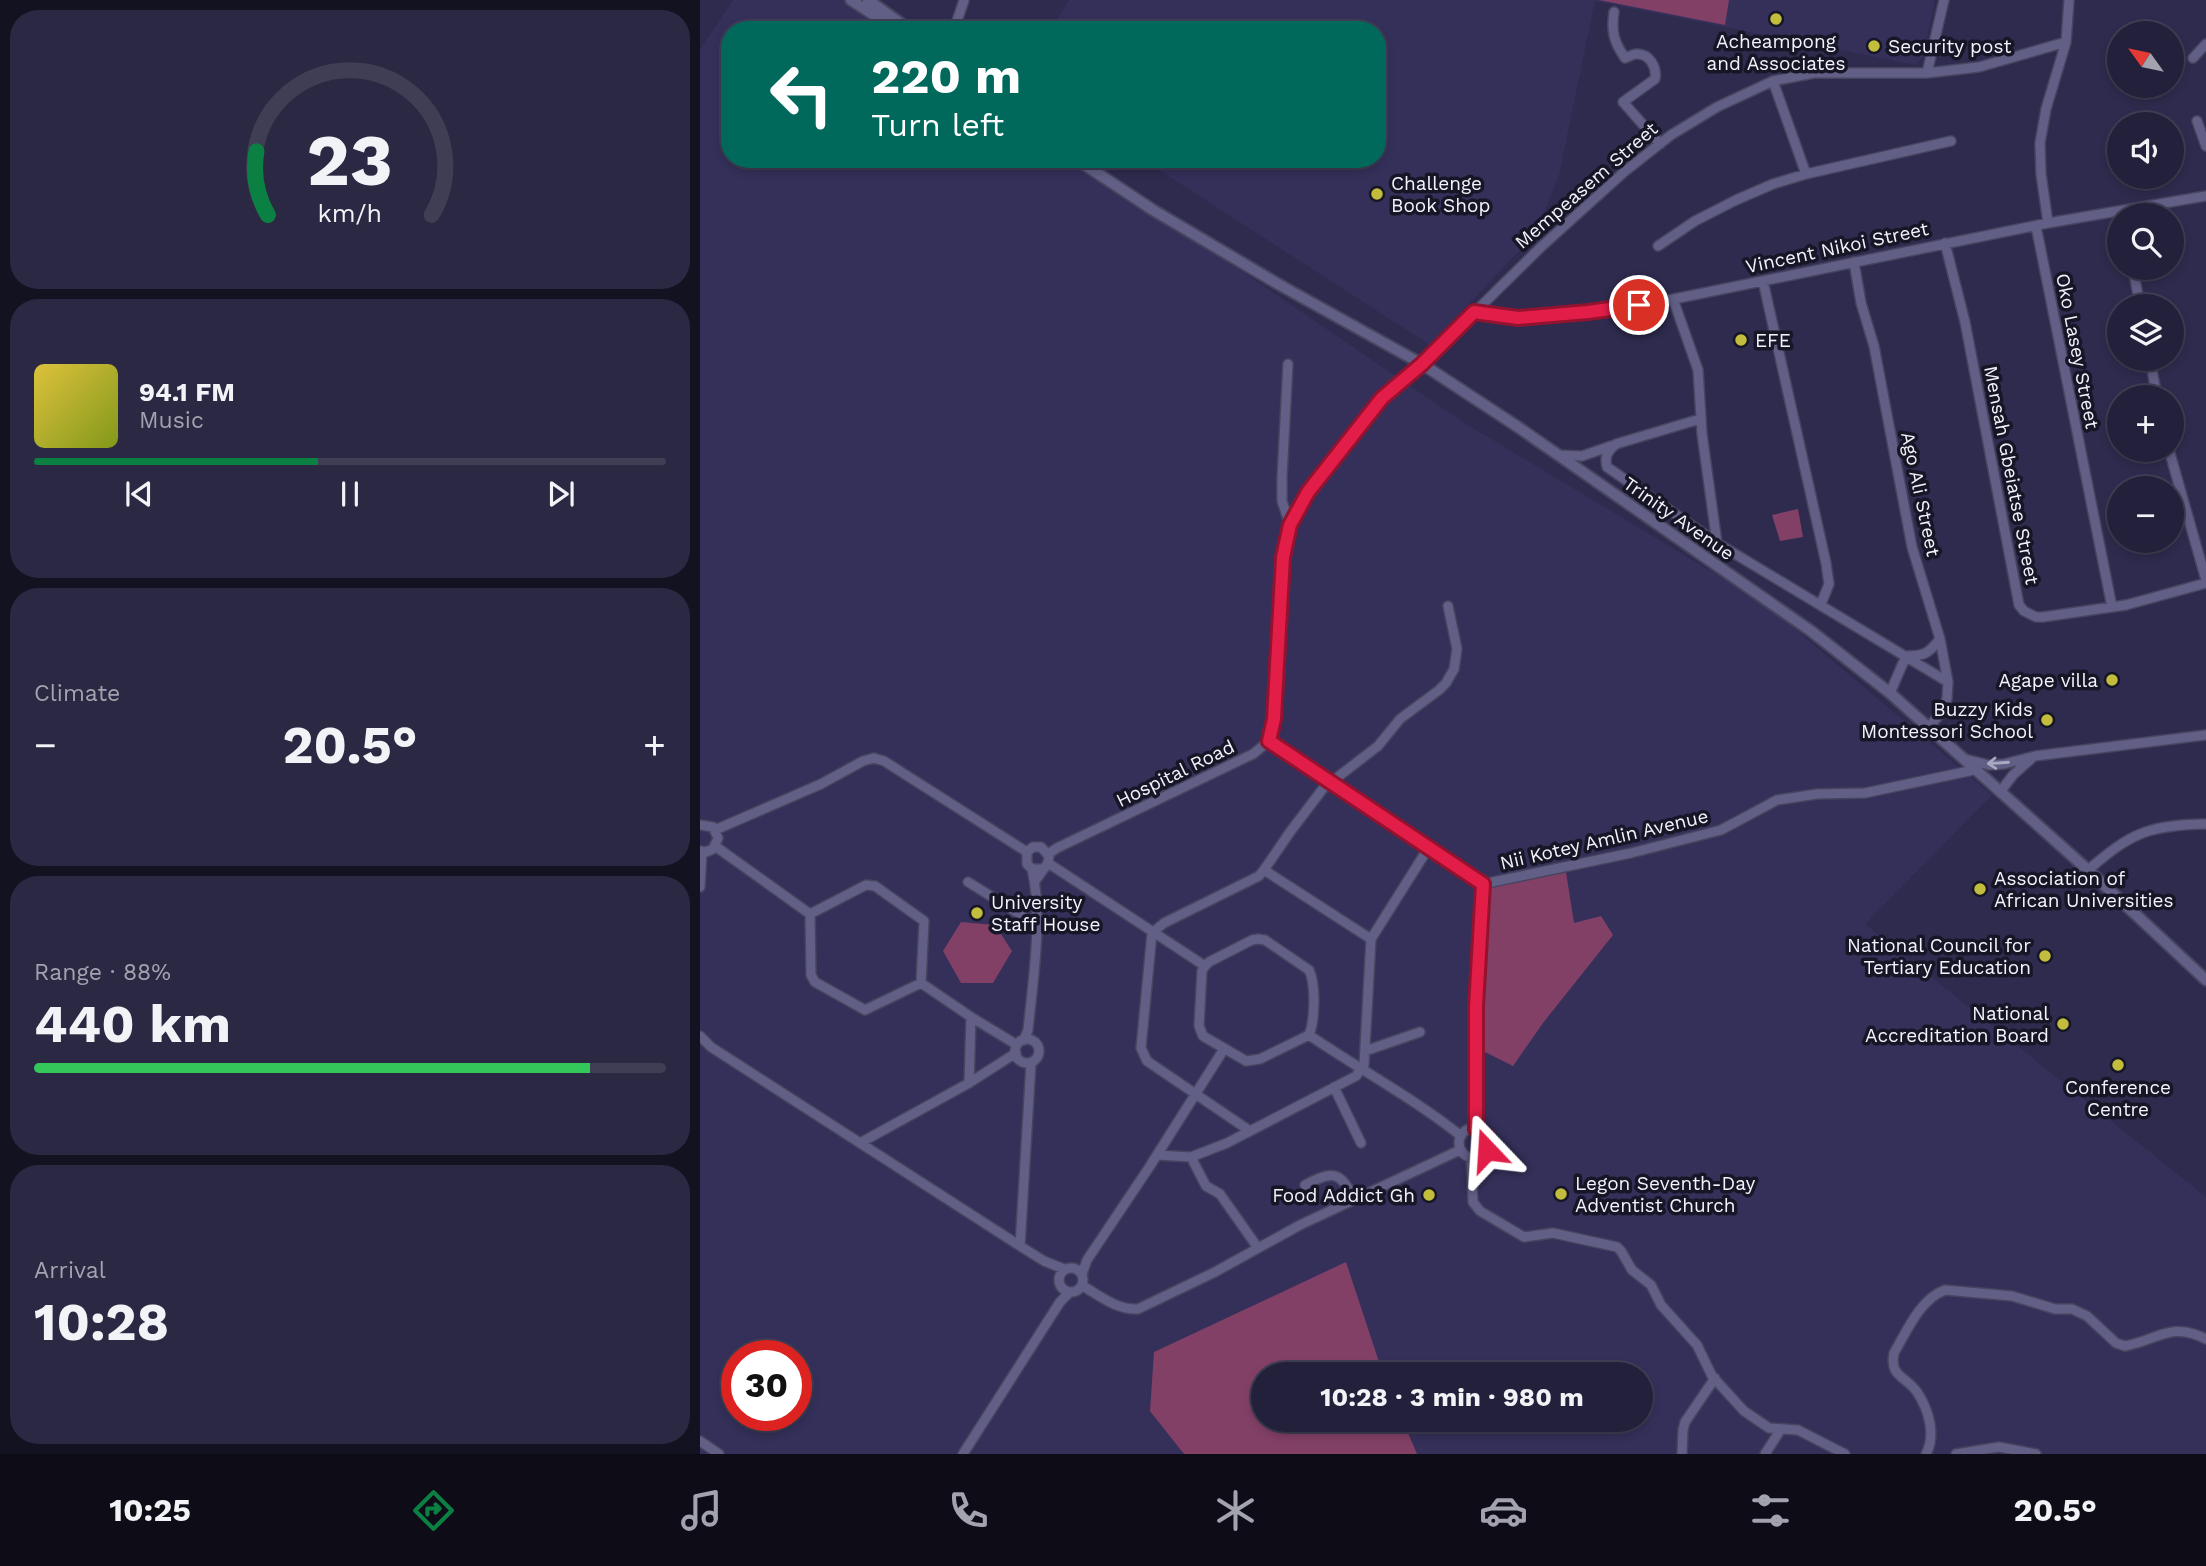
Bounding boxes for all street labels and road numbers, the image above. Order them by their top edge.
street label: Mempeasem Street [1510,117,1662,254]
street label: Vincent Nikoi Street [1744,217,1931,278]
street label: Oko Lasey Street [2051,271,2104,431]
street label: Mensah Gbeiatse Street [1979,364,2044,587]
street label: Ago Ali Street [1896,430,1945,559]
street label: Trinity Avenue [1619,472,1739,565]
street label: Hospital Road [1112,735,1238,812]
street label: Nii Kotey Amlin Avenue [1498,804,1711,875]

